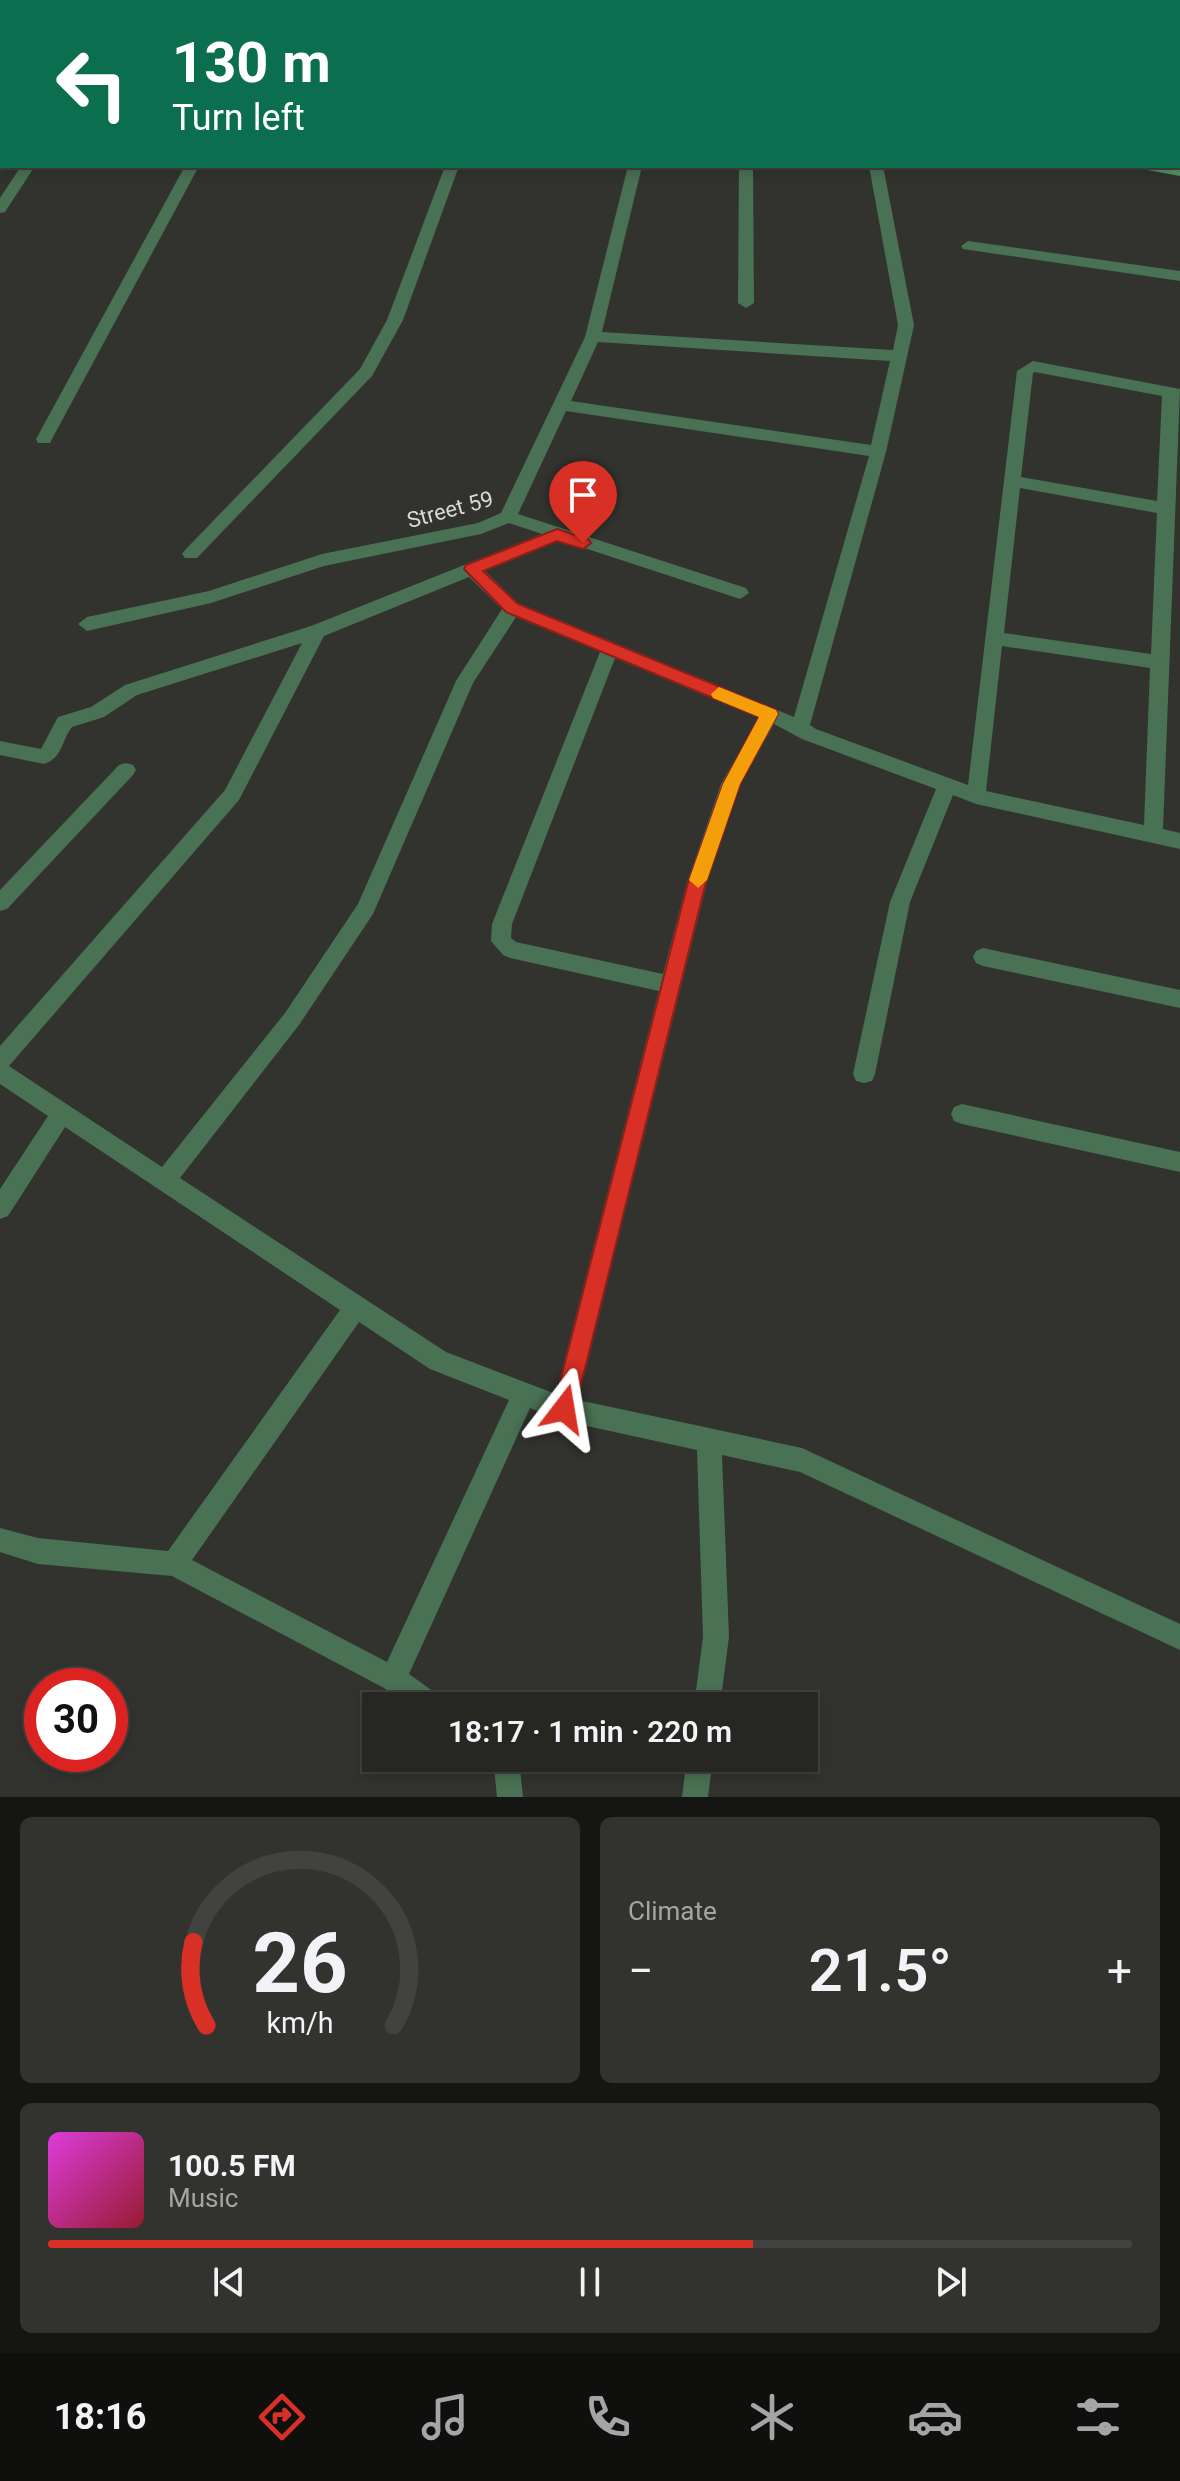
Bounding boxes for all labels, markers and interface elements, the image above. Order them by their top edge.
text: 130 m [172,30,331,96]
icon: left [40,32,144,136]
text: Turn left [172,97,305,139]
pin [549,461,617,543]
icon: arrive [561,473,605,517]
street label: Street 59 [404,486,496,533]
position arrow [522,1367,606,1451]
speed limit sign: 30 [24,1668,128,1772]
text: 18:17 · 1 min · 220 m [448,1714,732,1749]
text: Climate [628,1896,717,1926]
text: 26 [252,1915,348,2012]
text: 21.5° [809,1935,952,2006]
text: − [628,1945,653,1997]
text: + [1107,1945,1132,1997]
text: km/h [266,2006,334,2040]
text: 100.5 FM [168,2148,296,2183]
text: Music [168,2183,238,2213]
icon: previous [207,2260,251,2304]
icon: pause [568,2260,612,2304]
icon: next [929,2260,973,2304]
icon: directions [254,2389,310,2445]
icon: music [417,2389,473,2445]
icon: phone [580,2389,636,2445]
icon: climate [744,2389,800,2445]
icon: car [907,2389,963,2445]
icon: filters [1070,2389,1126,2445]
text: 18:16 [54,2396,146,2438]

